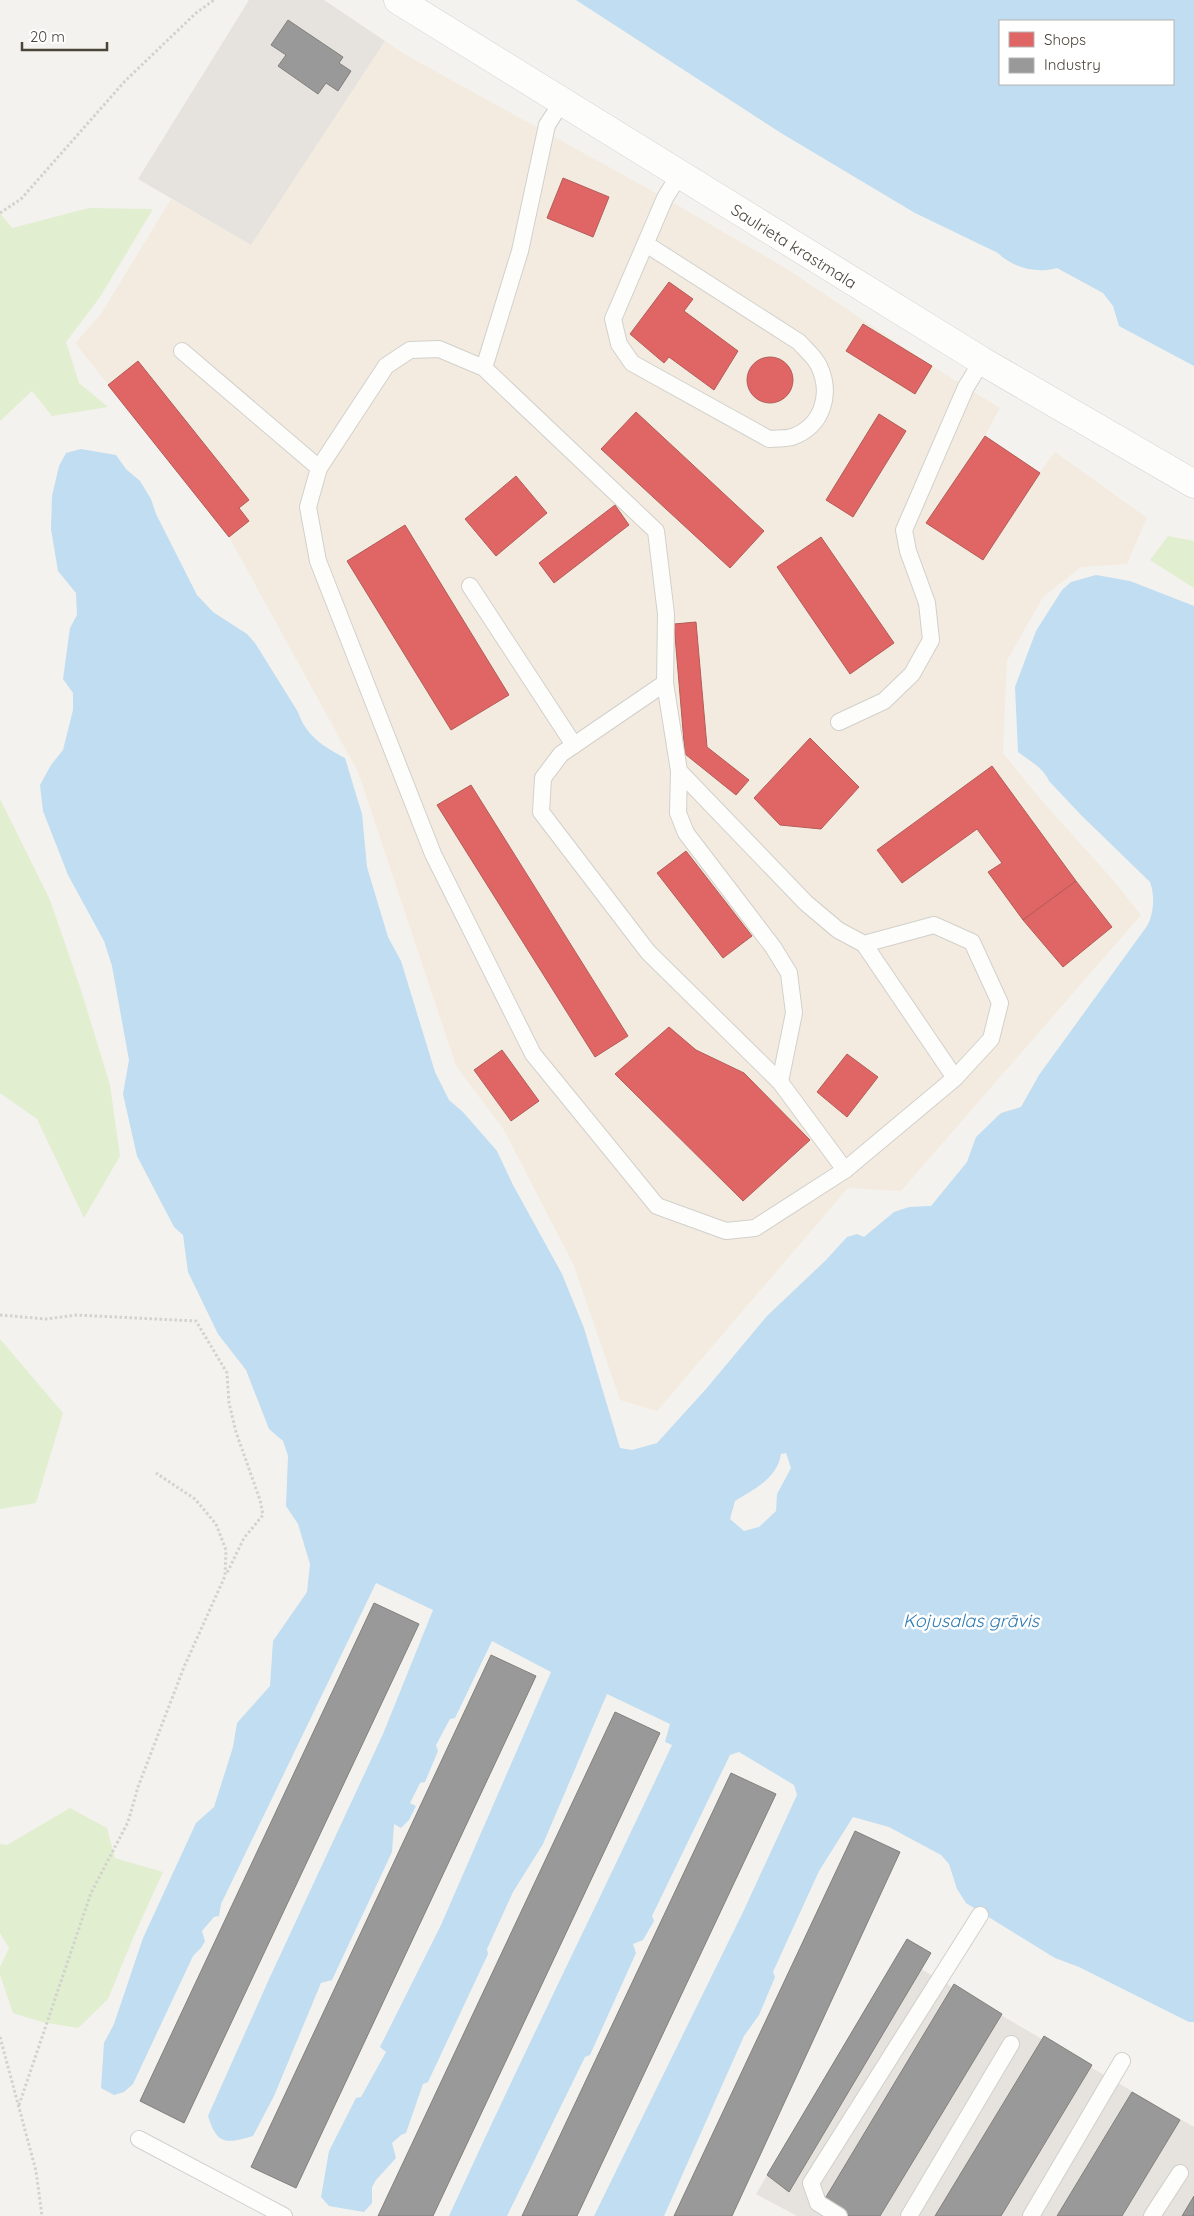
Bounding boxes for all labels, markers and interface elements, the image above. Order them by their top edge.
scale bar [22,20,108,52]
legend [999,20,1174,85]
text: 20 m [30,27,65,46]
text: Shops [1044,30,1086,49]
text: Industry [1044,55,1101,74]
street label: Saulrieta krastmala [728,199,860,293]
water label: Kojusalas grāvis [903,1609,1041,1632]

